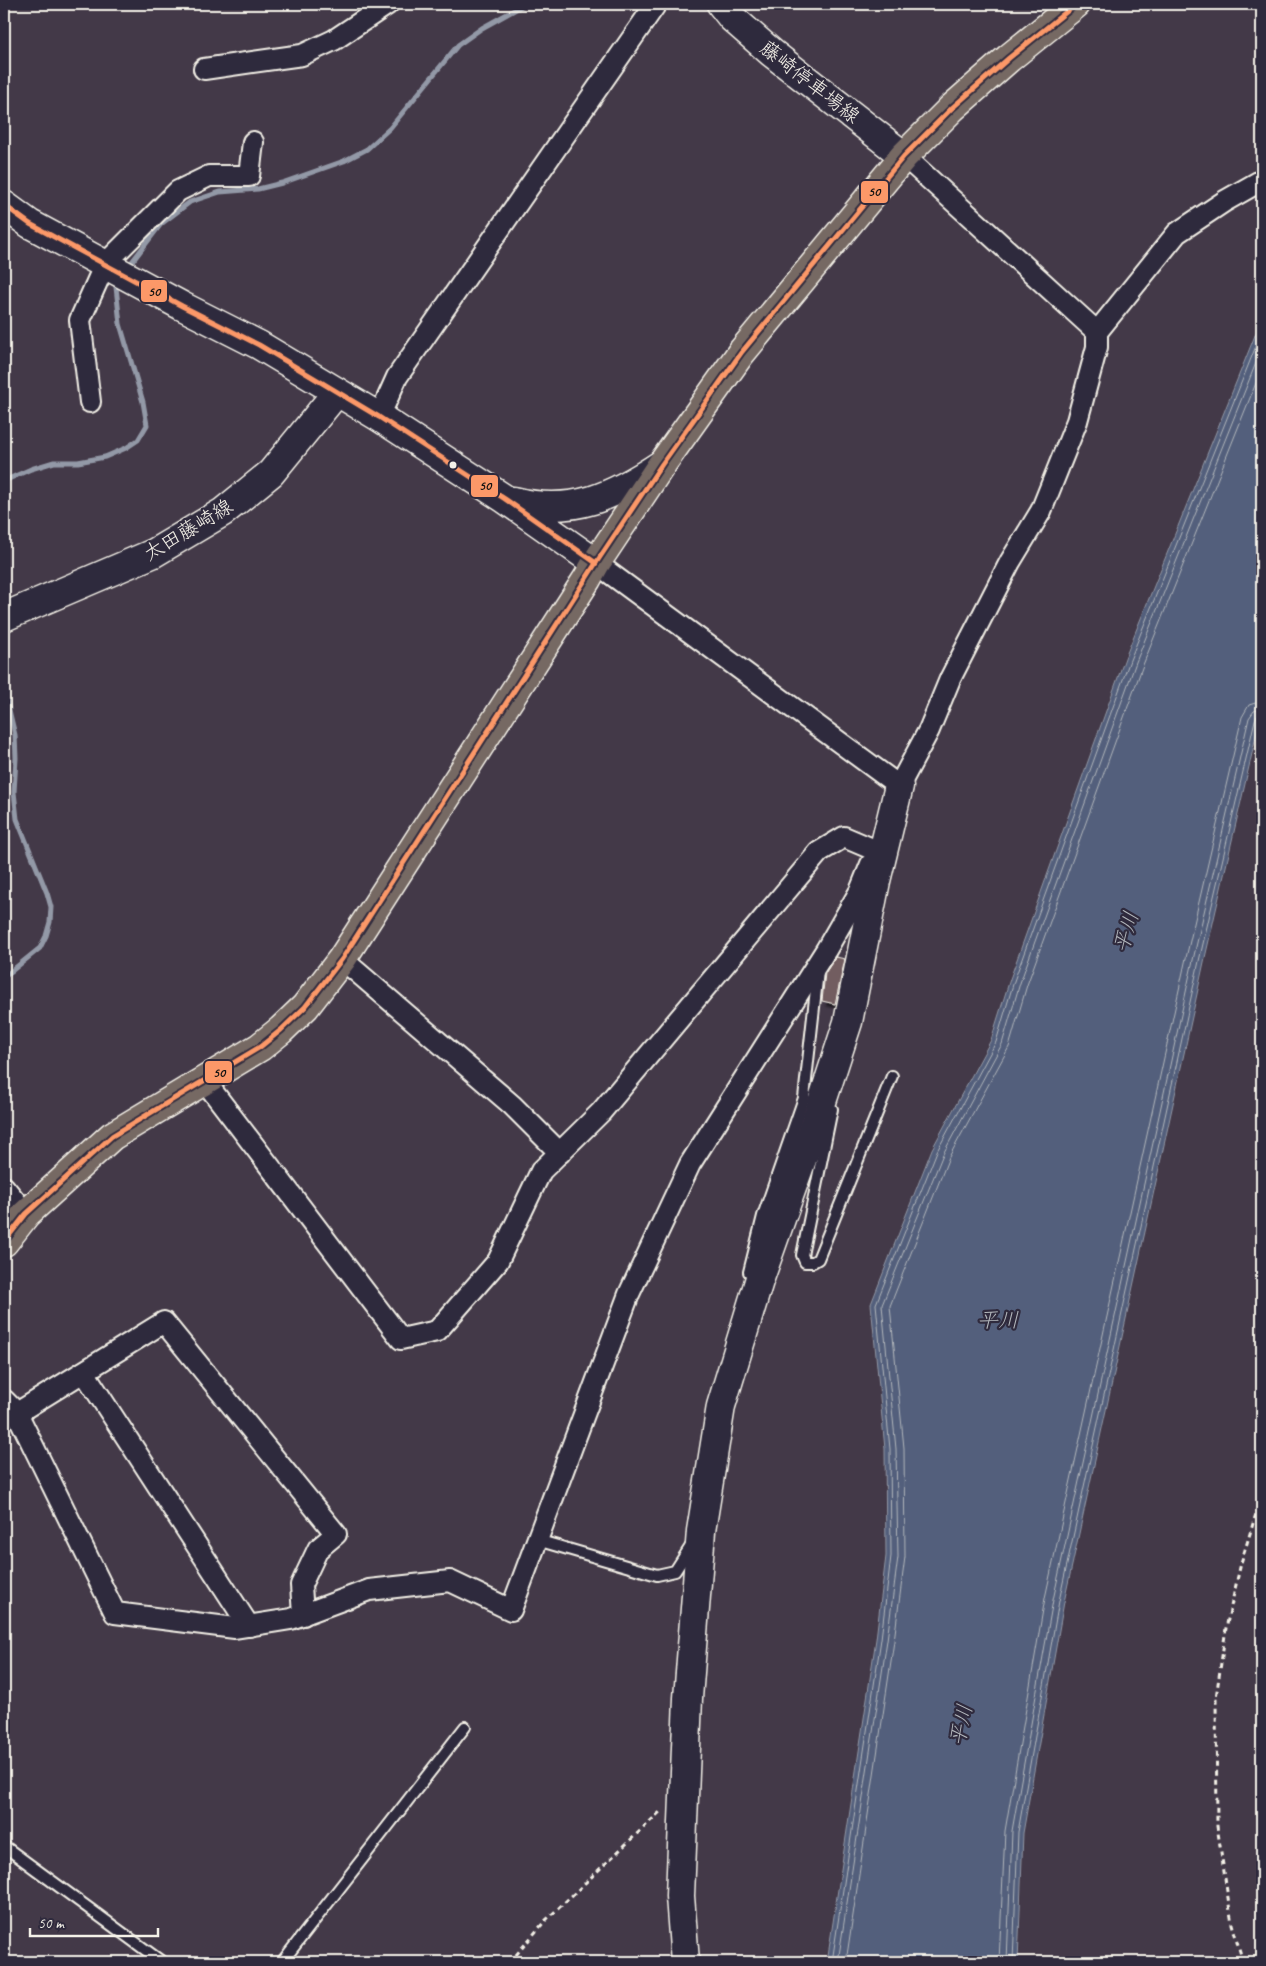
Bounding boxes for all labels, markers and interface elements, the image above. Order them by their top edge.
street label: 藤崎停車場線 [755,35,865,129]
line badge: 50 [860,180,889,204]
text: 50 [868,183,882,200]
line badge: 50 [140,279,168,303]
text: 50 [148,283,162,300]
unlabelled marker [448,460,458,470]
line badge: 50 [470,474,499,498]
text: 50 [479,477,493,494]
street label: 太田藤崎線 [139,494,237,566]
water label: 平川 [1108,908,1144,956]
line badge: 50 [204,1060,233,1084]
text: 50 [213,1064,227,1081]
water label: 平川 [977,1307,1019,1333]
water label: 平川 [944,1702,978,1748]
scale bar [30,1906,158,1938]
text: 50 m [38,1914,65,1933]

